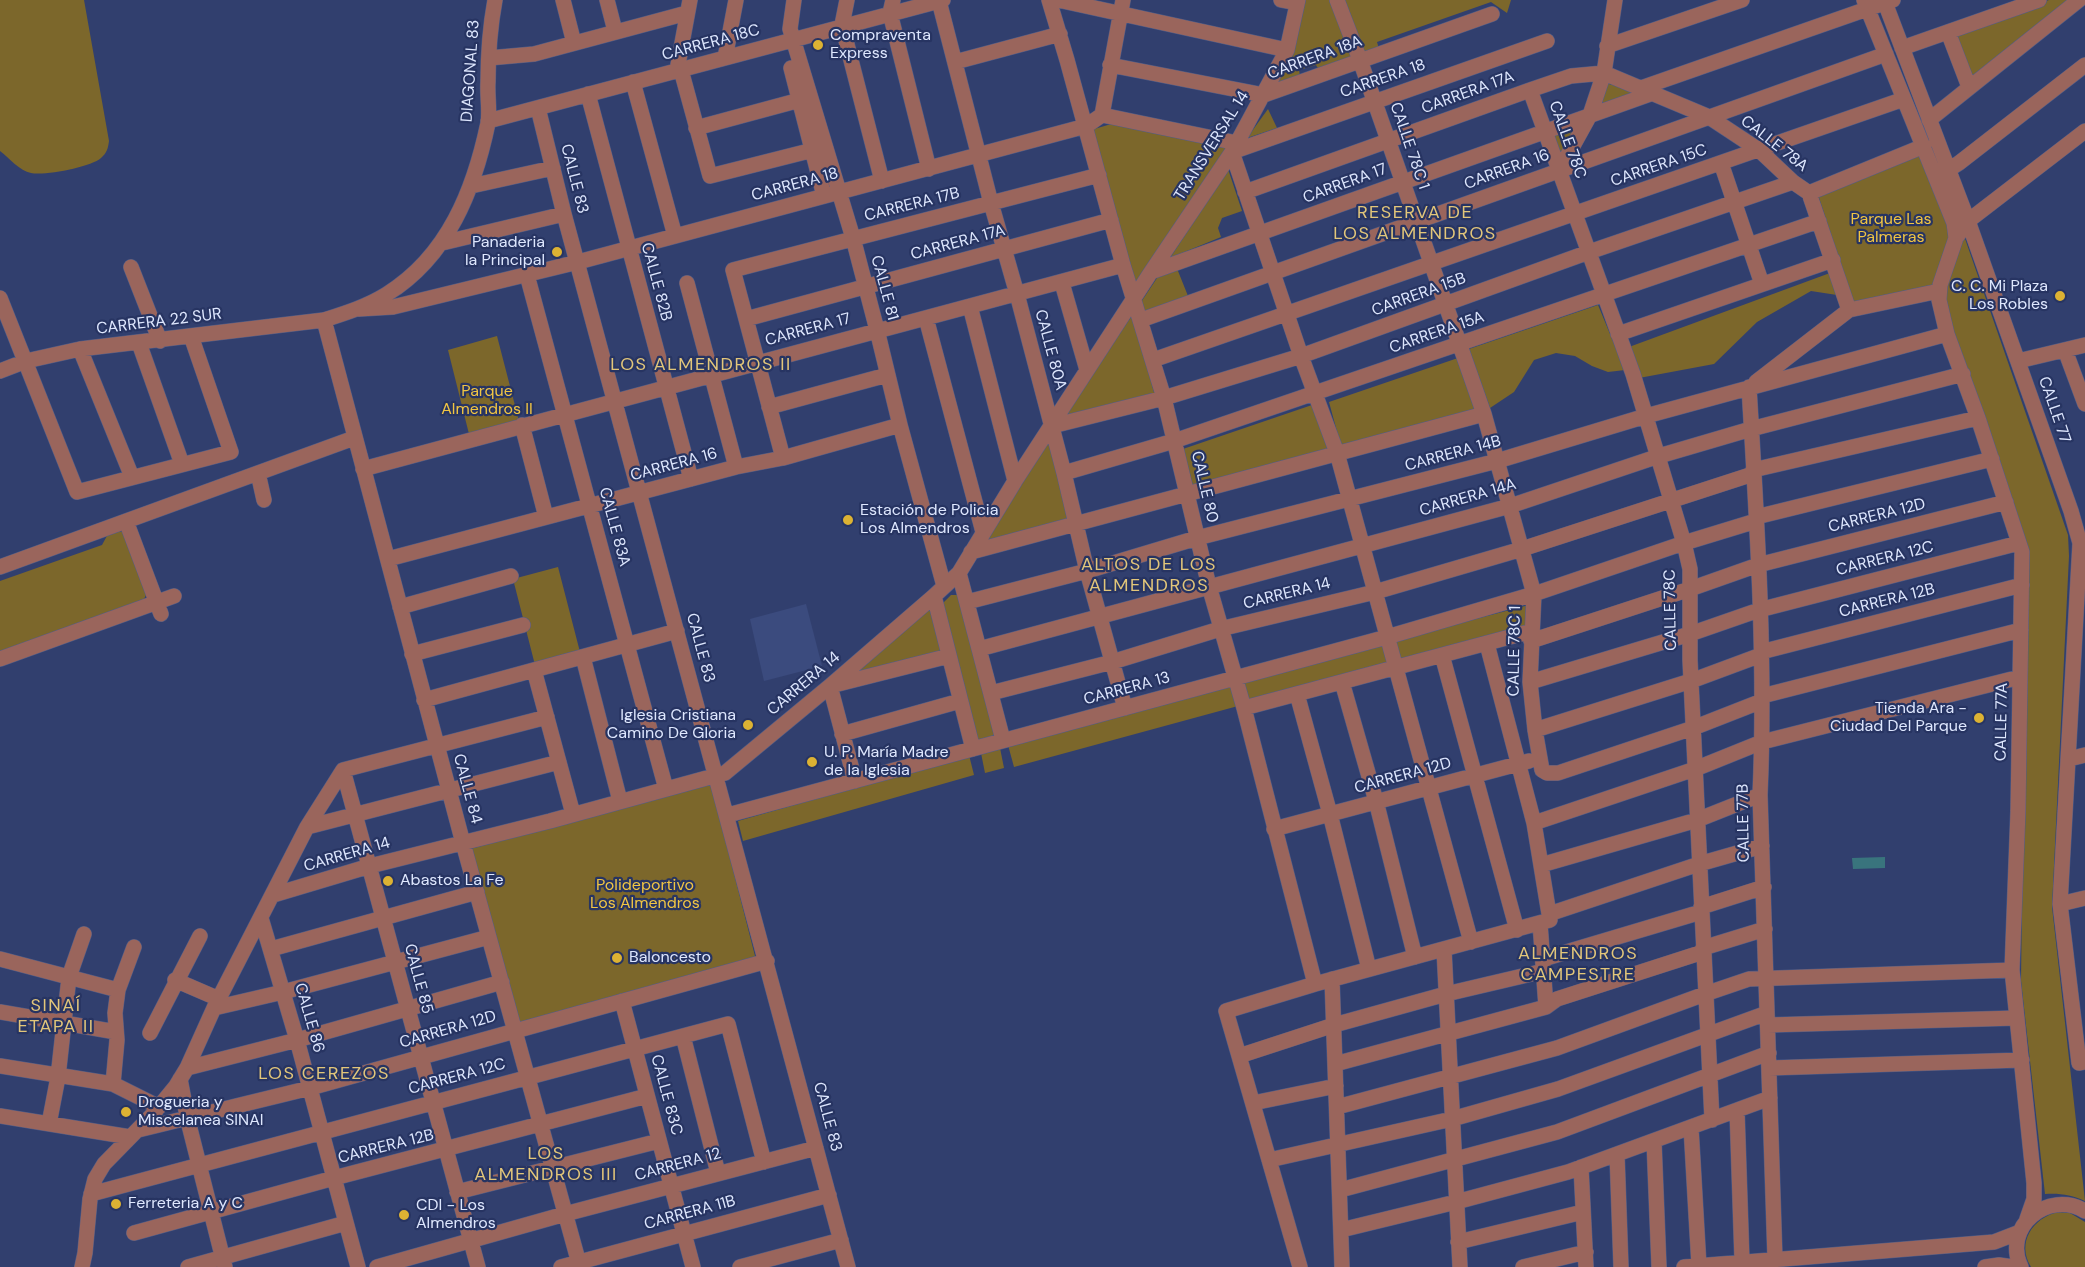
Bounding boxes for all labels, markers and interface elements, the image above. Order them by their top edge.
street label: DIAGONAL 83 [458,19,484,123]
street label: CARRERA 18C [660,21,762,65]
place label: Compraventa Express [830,26,931,64]
street label: CARRERA 18A [1265,32,1365,84]
marker: Compraventa Express [811,38,825,52]
street label: CARRERA 18 [1338,55,1428,103]
street label: CARRERA 17A [1419,67,1517,119]
street label: TRANSVERSAL 14 [1171,88,1253,204]
street label: CALLE 78C [1544,98,1590,182]
street label: CALLE 78C 1 [1385,100,1433,192]
street label: CALLE 78A [1737,112,1811,176]
street label: CARRERA 15C [1608,141,1710,191]
street label: CALLE 83 [556,142,592,216]
street label: CARRERA 16 [1462,146,1552,194]
street label: CARRERA 17 [1300,160,1390,208]
street label: CARRERA 18 [750,164,840,206]
street label: CARRERA 17B [862,184,962,226]
district label: RESERVA DE LOS ALMENDROS [1333,202,1497,244]
park label: Parque Las Palmeras [1851,210,1931,248]
street label: CARRERA 17A [909,221,1007,265]
place label: Panaderia la Principal [465,233,545,271]
street label: CALLE 82B [636,241,676,323]
marker: Panaderia la Principal [550,245,564,259]
street label: CALLE 81 [866,253,902,323]
street label: CARRERA 15B [1369,269,1469,321]
place label: C. C. Mi Plaza Los Robles [1951,277,2048,315]
marker: C. C. Mi Plaza Los Robles [2053,289,2067,303]
street label: CARRERA 22 SUR [95,305,223,339]
street label: CALLE 80A [1030,308,1070,392]
street label: CARRERA 15A [1387,308,1487,358]
street label: CARRERA 17 [763,309,853,351]
district label: LOS ALMENDROS II [610,354,792,376]
street label: CALLE 77 [2034,374,2074,446]
park label: Parque Almendros II [441,382,533,420]
street label: CARRERA 14B [1403,432,1503,476]
street label: CARRERA 16 [628,444,720,486]
street label: CALLE 80 [1186,449,1222,525]
street label: CARRERA 14A [1417,475,1519,521]
street label: CALLE 83A [594,485,634,569]
street label: CARRERA 12D [1826,495,1928,537]
place label: Estación de Policia Los Almendros [860,501,998,539]
marker: Estación de Policia Los Almendros [841,513,855,527]
street label: CARRERA 12C [1834,538,1936,580]
district label: ALTOS DE LOS ALMENDROS [1081,554,1217,596]
street label: CALLE 78C [1661,569,1681,651]
street label: CARRERA 14 [1242,574,1332,614]
street label: CARRERA 12B [1837,580,1937,622]
street label: CALLE 78C 1 [1505,605,1525,697]
street label: CALLE 83 [682,611,718,685]
street label: CARRERA 14 [764,648,844,720]
street label: CARRERA 13 [1082,668,1172,710]
street label: CALLE 77A [1992,683,2012,761]
place label: Tienda Ara - Ciudad Del Parque [1830,699,1967,737]
place label: Iglesia Cristiana Camino De Gloria [607,706,736,744]
marker: Tienda Ara - Ciudad Del Parque [1972,711,1986,725]
marker: Iglesia Cristiana Camino De Gloria [741,718,755,732]
place label: U. P. María Madre de la Iglesia [824,743,949,781]
street label: CALLE 84 [448,752,486,826]
street label: CARRERA 12D [1352,754,1454,798]
marker: U. P. María Madre de la Iglesia [805,755,819,769]
street label: CALLE 77B [1734,783,1754,863]
street label: CARRERA 14 [302,834,392,876]
place label: Abastos La Fe [400,871,504,891]
marker: Abastos La Fe [381,874,395,888]
park label: Polideportivo Los Almendros [590,876,700,914]
street label: CALLE 85 [399,942,437,1016]
district label: ALMENDROS CAMPESTRE [1518,943,1638,986]
place label: Baloncesto [629,948,711,968]
marker: Baloncesto [610,951,624,965]
street label: CALLE 86 [290,981,328,1055]
district label: SINAÍ ETAPA II [18,995,94,1038]
street label: CARRERA 12D [398,1007,498,1053]
street label: CALLE 83C [646,1053,686,1137]
street label: CARRERA 12C [406,1055,508,1099]
district label: LOS CEREZOS [258,1063,390,1085]
street label: CALLE 83 [809,1080,845,1154]
place label: Drogueria y Miscelanea SINAI [138,1093,264,1131]
marker: Drogueria y Miscelanea SINAI [119,1105,133,1119]
street label: CARRERA 12B [336,1126,436,1168]
district label: LOS ALMENDROS III [474,1143,618,1186]
street label: CARRERA 12 [633,1144,723,1186]
street label: CARRERA 11B [642,1192,738,1234]
place label: Ferreteria A y C [128,1194,243,1214]
place label: CDI - Los Almendros [416,1196,496,1234]
marker: Ferreteria A y C [109,1197,123,1211]
marker: CDI - Los Almendros [397,1208,411,1222]

